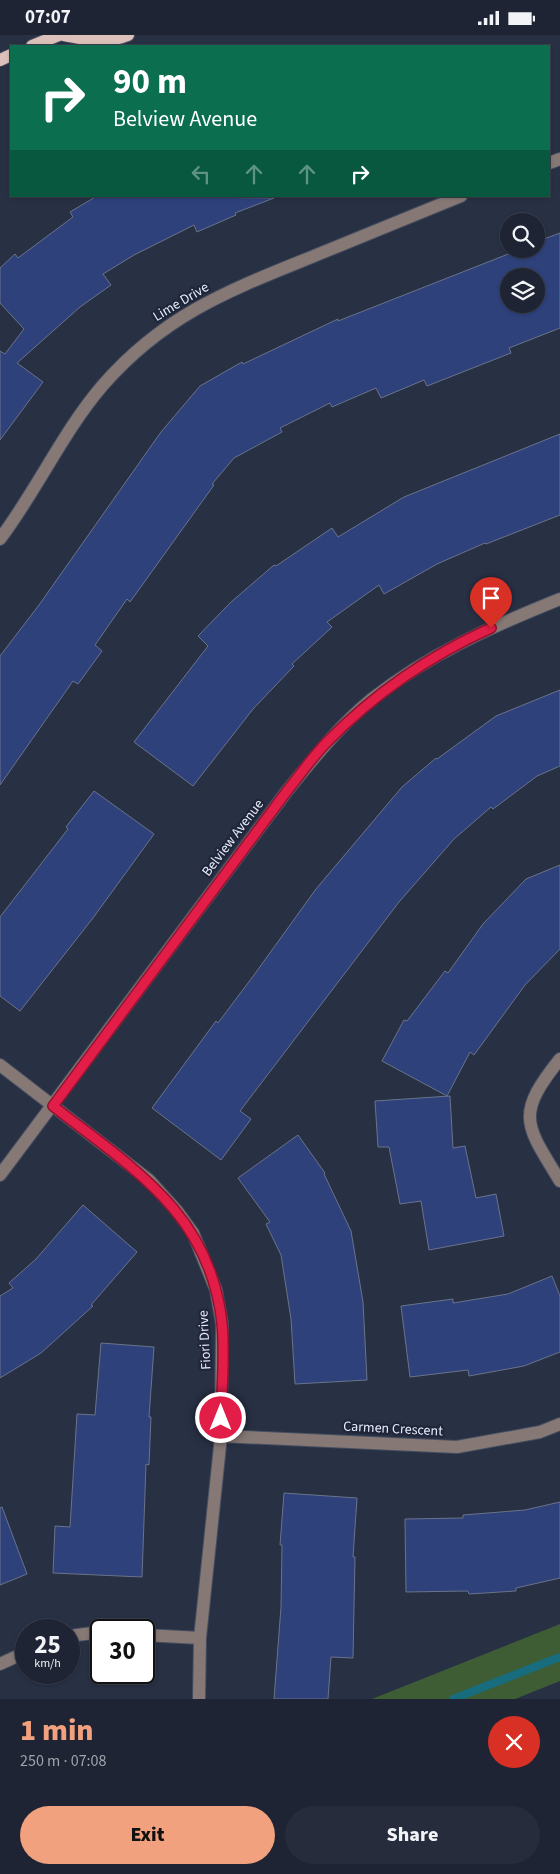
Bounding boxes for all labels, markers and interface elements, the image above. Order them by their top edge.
text: 07:07 [25,4,71,31]
text: 90 m [113,57,187,107]
icon: right [30,65,95,130]
text: Belview Avenue [113,103,257,135]
icon: left [187,160,215,188]
icon: ahead [240,160,268,188]
icon: ahead [293,160,321,188]
icon: right [346,160,374,188]
map controls [500,213,545,313]
button: search [500,213,545,258]
button: layers [500,268,545,313]
street label: Lime Drive [149,277,213,327]
pin [470,577,512,628]
icon: arrive [477,584,505,612]
street label: Belview Avenue [197,795,269,881]
street label: Fiori Drive [193,1310,217,1370]
position arrow [194,1391,246,1443]
street label: Carmen Crescent [343,1416,444,1442]
speed limit sign: 30 [90,1619,155,1684]
text: 25 [34,1627,61,1663]
text: km/h [34,1655,61,1672]
text: 1 min [20,1709,94,1752]
button: close [488,1716,540,1768]
text: 250 m · 07:08 [20,1750,107,1772]
button: Exit [20,1806,275,1864]
button: Share [285,1806,540,1864]

